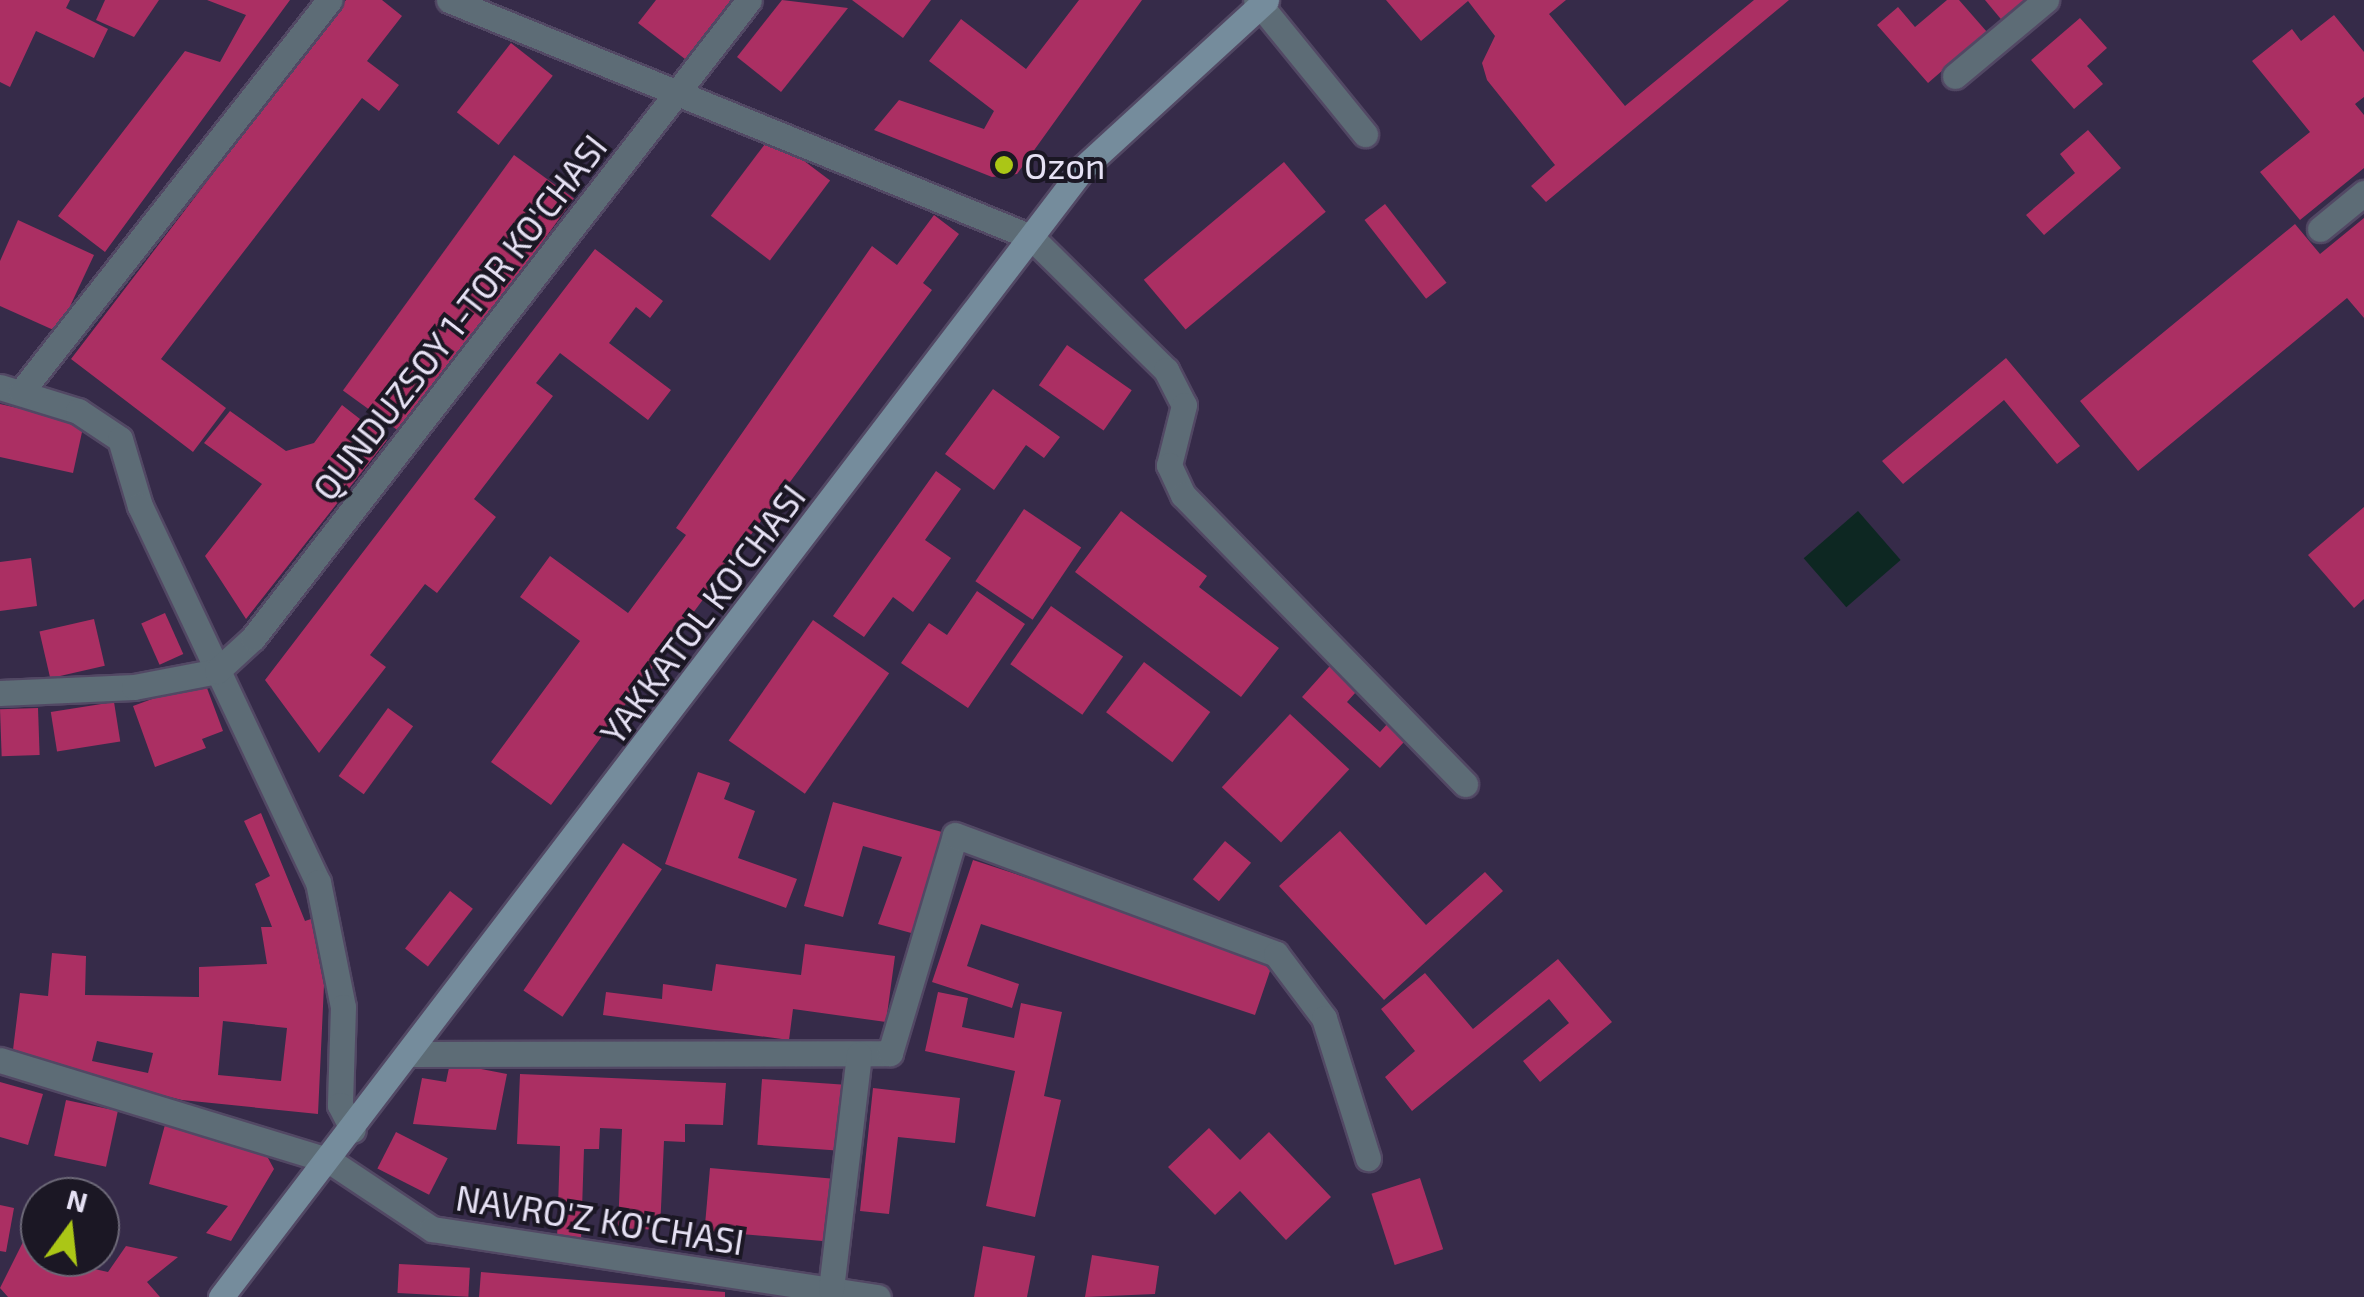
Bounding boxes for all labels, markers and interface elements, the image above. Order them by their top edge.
street label: QUNDUZSOY 1-TOR KO'CHASI [303,126,615,508]
place label: Ozon [1024,144,1105,186]
marker: Ozon [993,154,1015,176]
street label: YAKKATOL KO'CHASI [591,476,813,752]
street label: NAVRO'Z KO'CHASI [453,1175,747,1263]
north arrow [20,1177,120,1277]
text: N [63,1181,91,1219]

